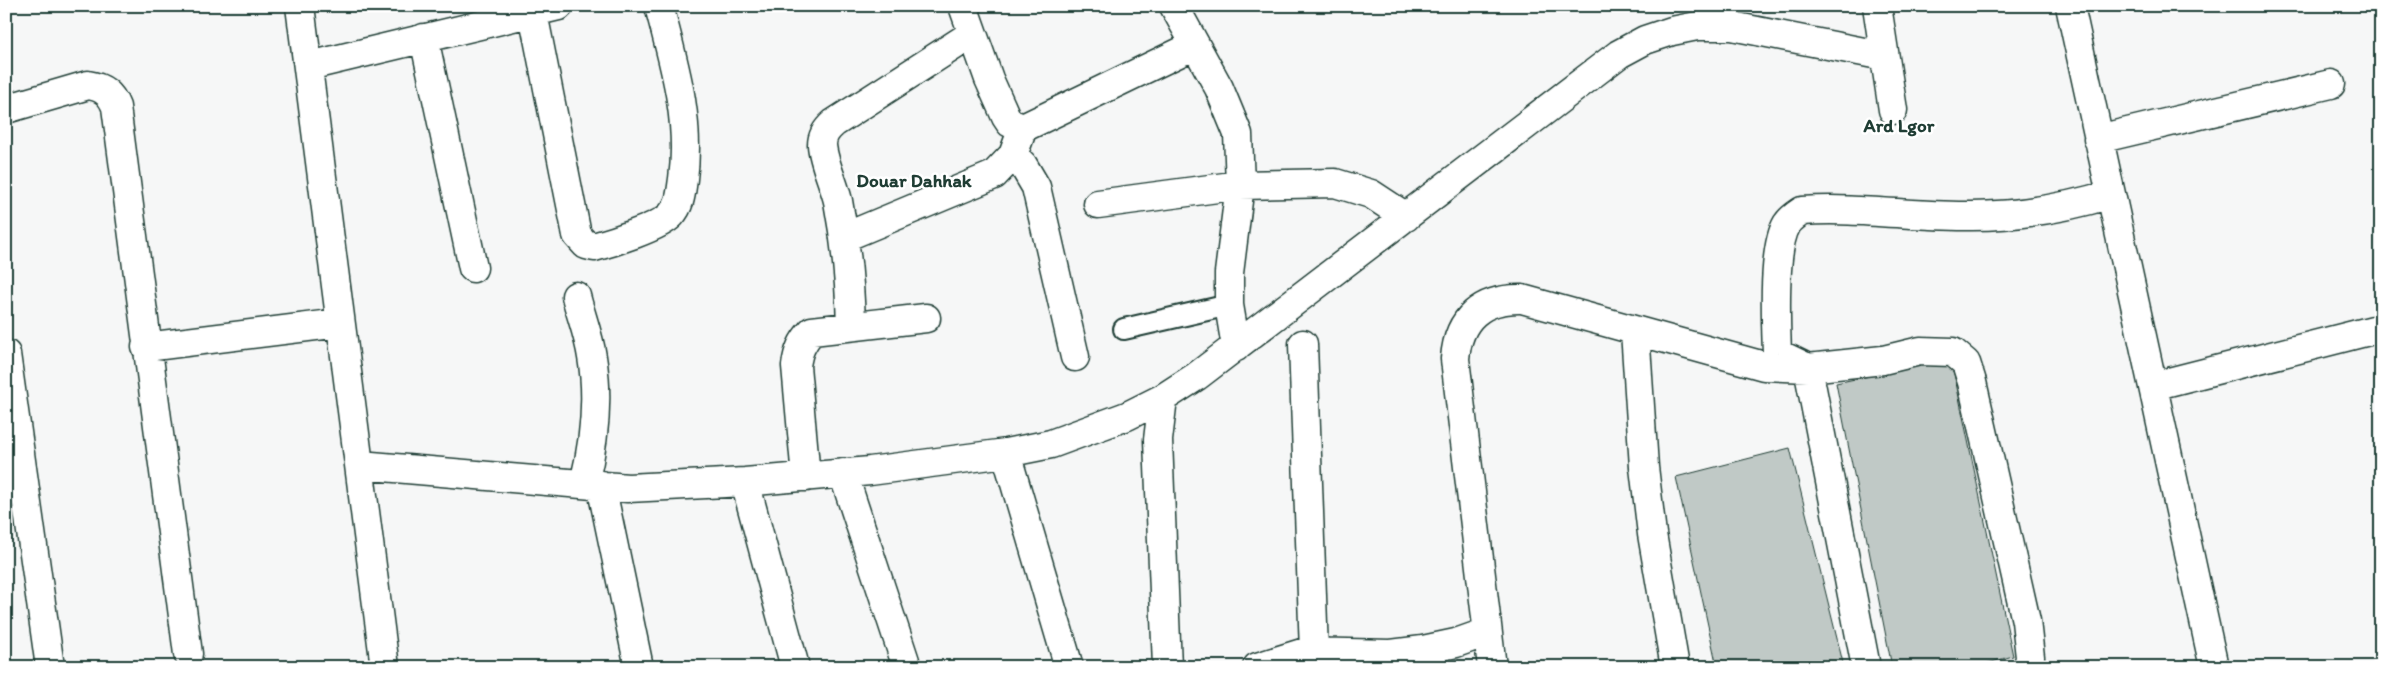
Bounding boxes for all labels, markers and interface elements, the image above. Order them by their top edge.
district label: Ard Lgor [1863,114,1935,137]
district label: Douar Dahhak [856,169,972,192]

